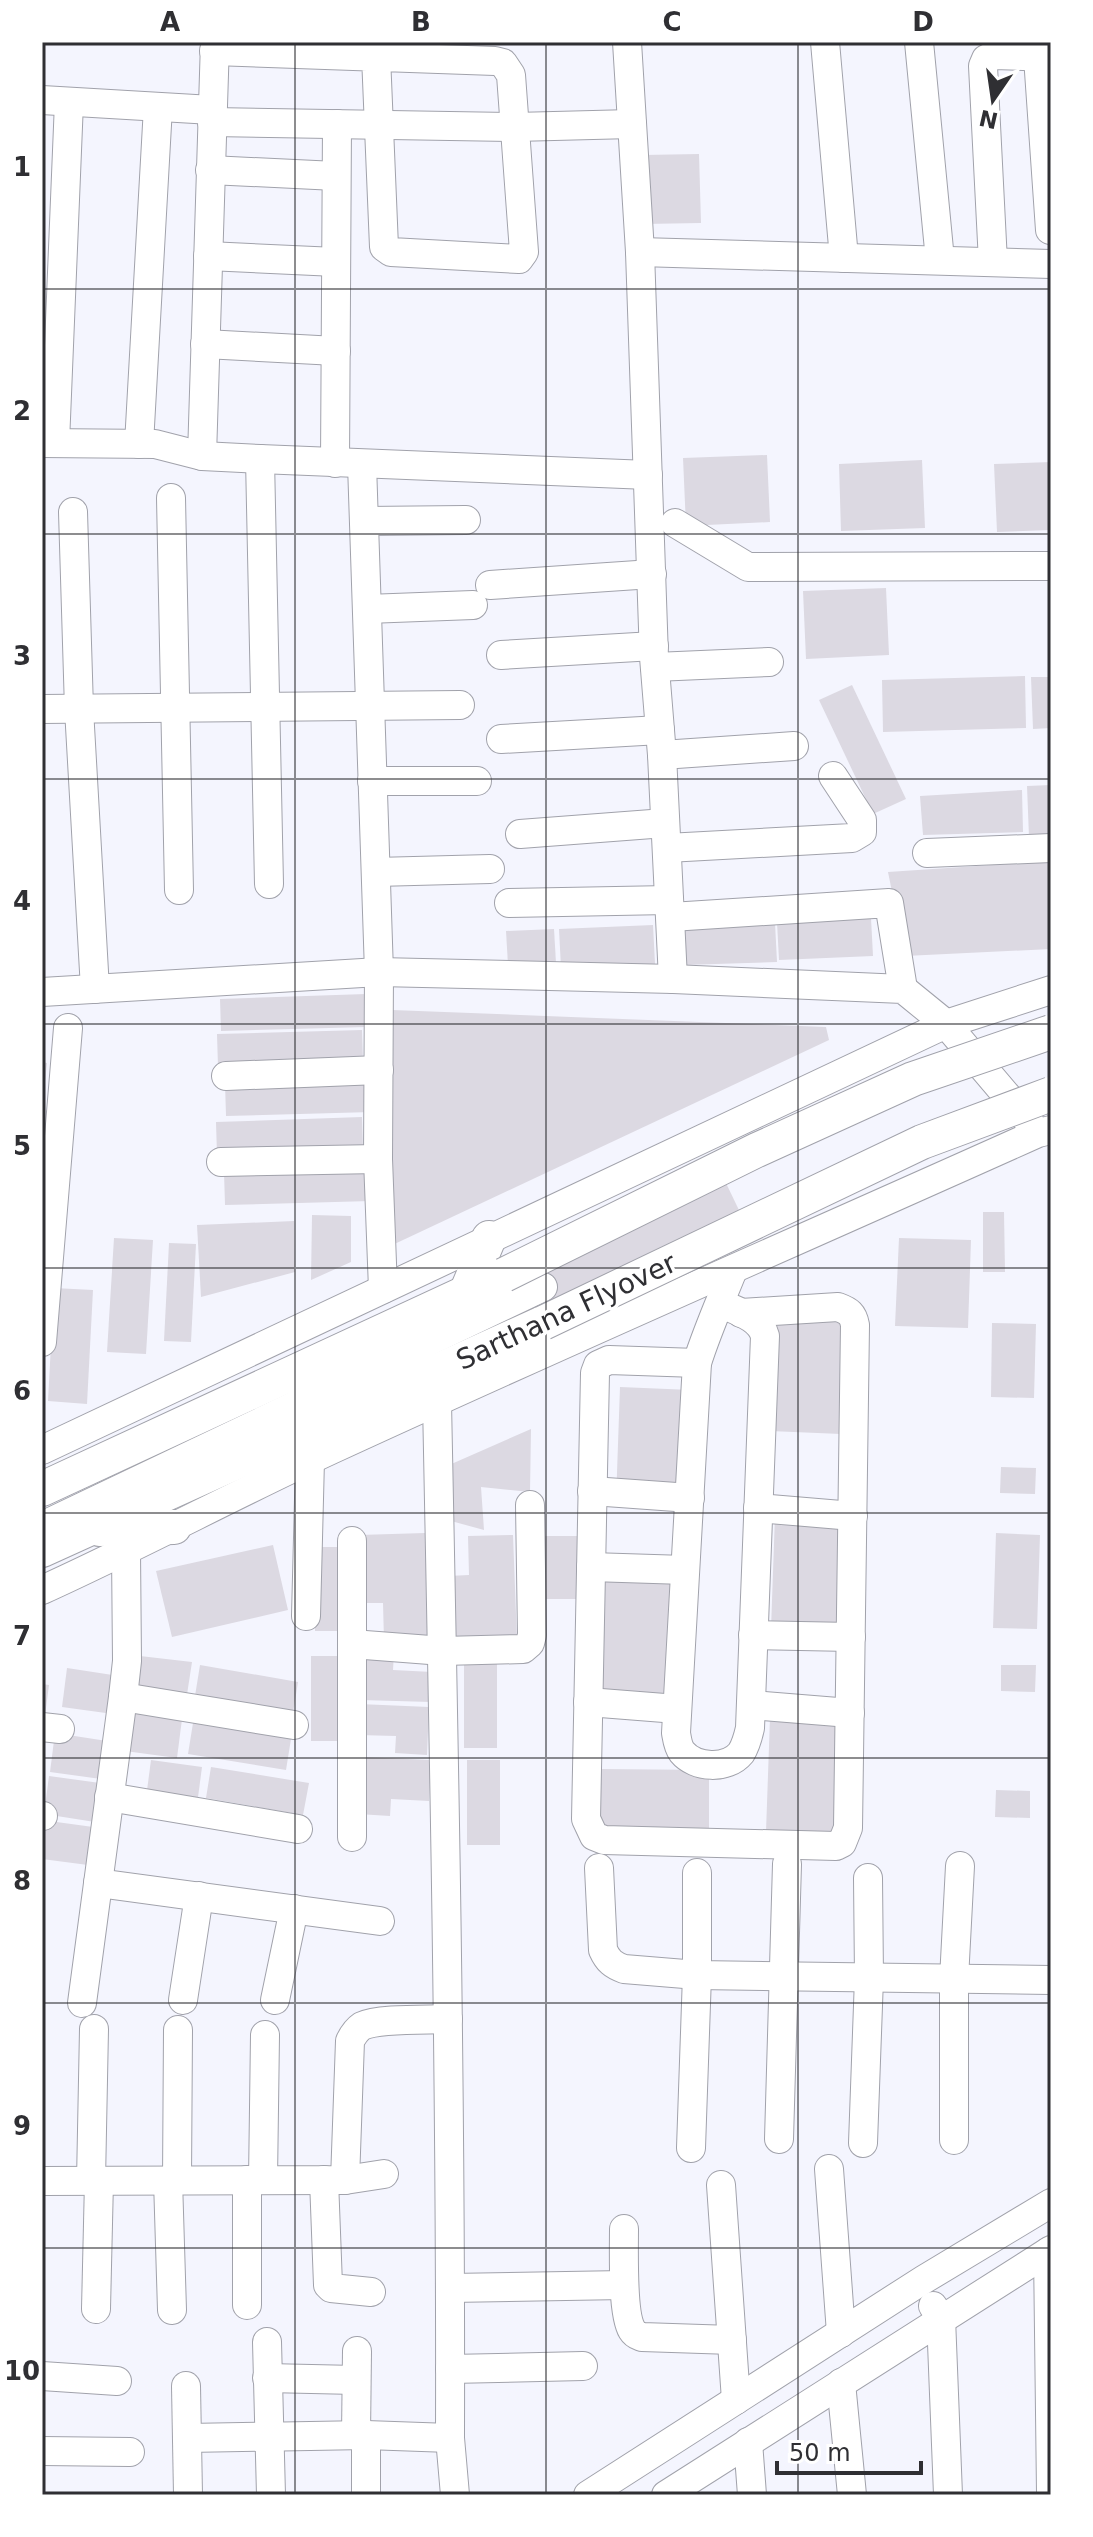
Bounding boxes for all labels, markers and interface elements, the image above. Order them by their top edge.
text: A [160,7,180,37]
text: B [411,7,431,37]
text: C [662,7,682,37]
text: D [912,7,934,37]
north arrow [953,60,1033,140]
text: N [977,105,1000,133]
text: 1 [13,152,31,182]
text: 2 [13,396,31,426]
text: 3 [13,641,31,671]
text: 4 [13,886,31,916]
text: 5 [13,1131,31,1161]
street label: Sarthana Flyover [451,1246,682,1377]
text: 6 [13,1376,31,1406]
text: 7 [13,1621,31,1651]
text: 8 [13,1866,31,1896]
text: 9 [13,2111,31,2141]
text: 10 [4,2356,40,2386]
scale bar [777,2425,921,2475]
text: 50 m [789,2439,851,2467]

